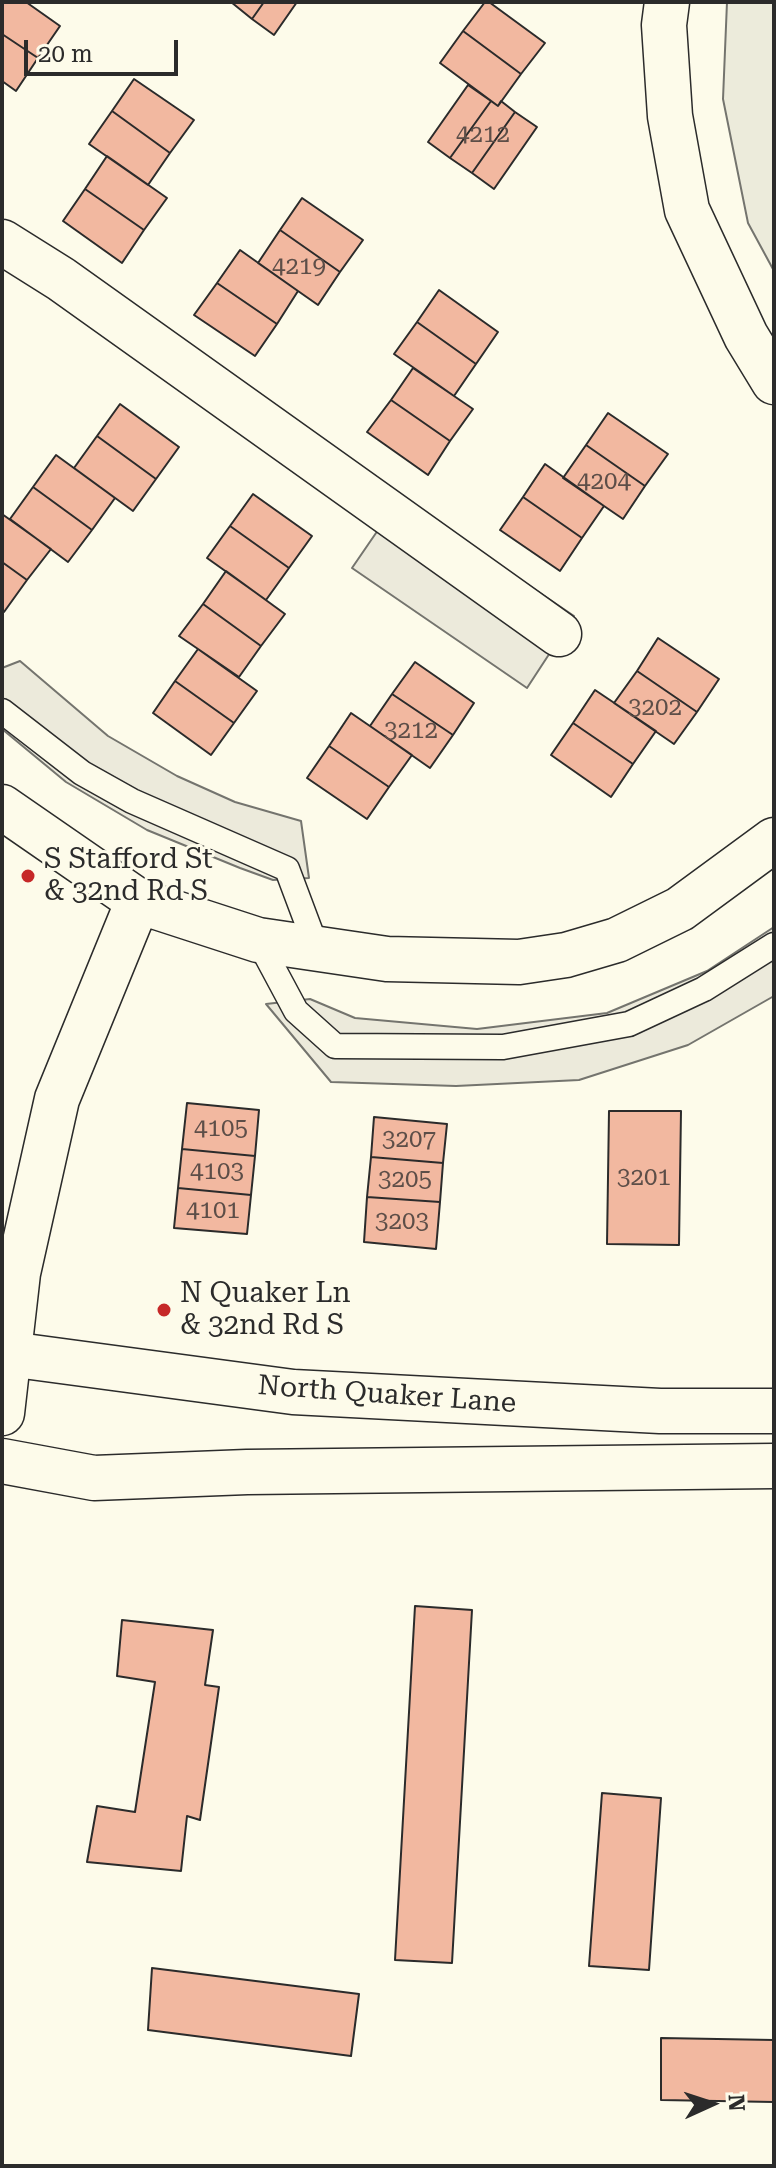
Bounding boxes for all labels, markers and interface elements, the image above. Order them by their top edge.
scale bar [28,24,182,74]
text: 20 m [38,40,93,68]
house number: 4212 [456,121,510,149]
house number: 4219 [272,253,326,281]
house number: 4204 [577,468,631,496]
house number: 3202 [628,694,682,722]
house number: 3212 [384,717,438,745]
place label: S Stafford St & 32nd Rd S [44,843,213,909]
marker: S Stafford St & 32nd Rd S [19,867,37,885]
house number: 4105 [194,1115,248,1143]
house number: 3207 [382,1126,436,1154]
house number: 4103 [190,1158,244,1186]
house number: 3201 [617,1164,671,1192]
house number: 3205 [378,1166,432,1194]
house number: 4101 [186,1197,240,1225]
house number: 3203 [375,1208,429,1236]
place label: N Quaker Ln & 32nd Rd S [180,1277,351,1343]
marker: N Quaker Ln & 32nd Rd S [155,1301,173,1319]
street label: North Quaker Lane [257,1369,517,1421]
north arrow [672,2064,752,2144]
text: N [724,2094,749,2112]

